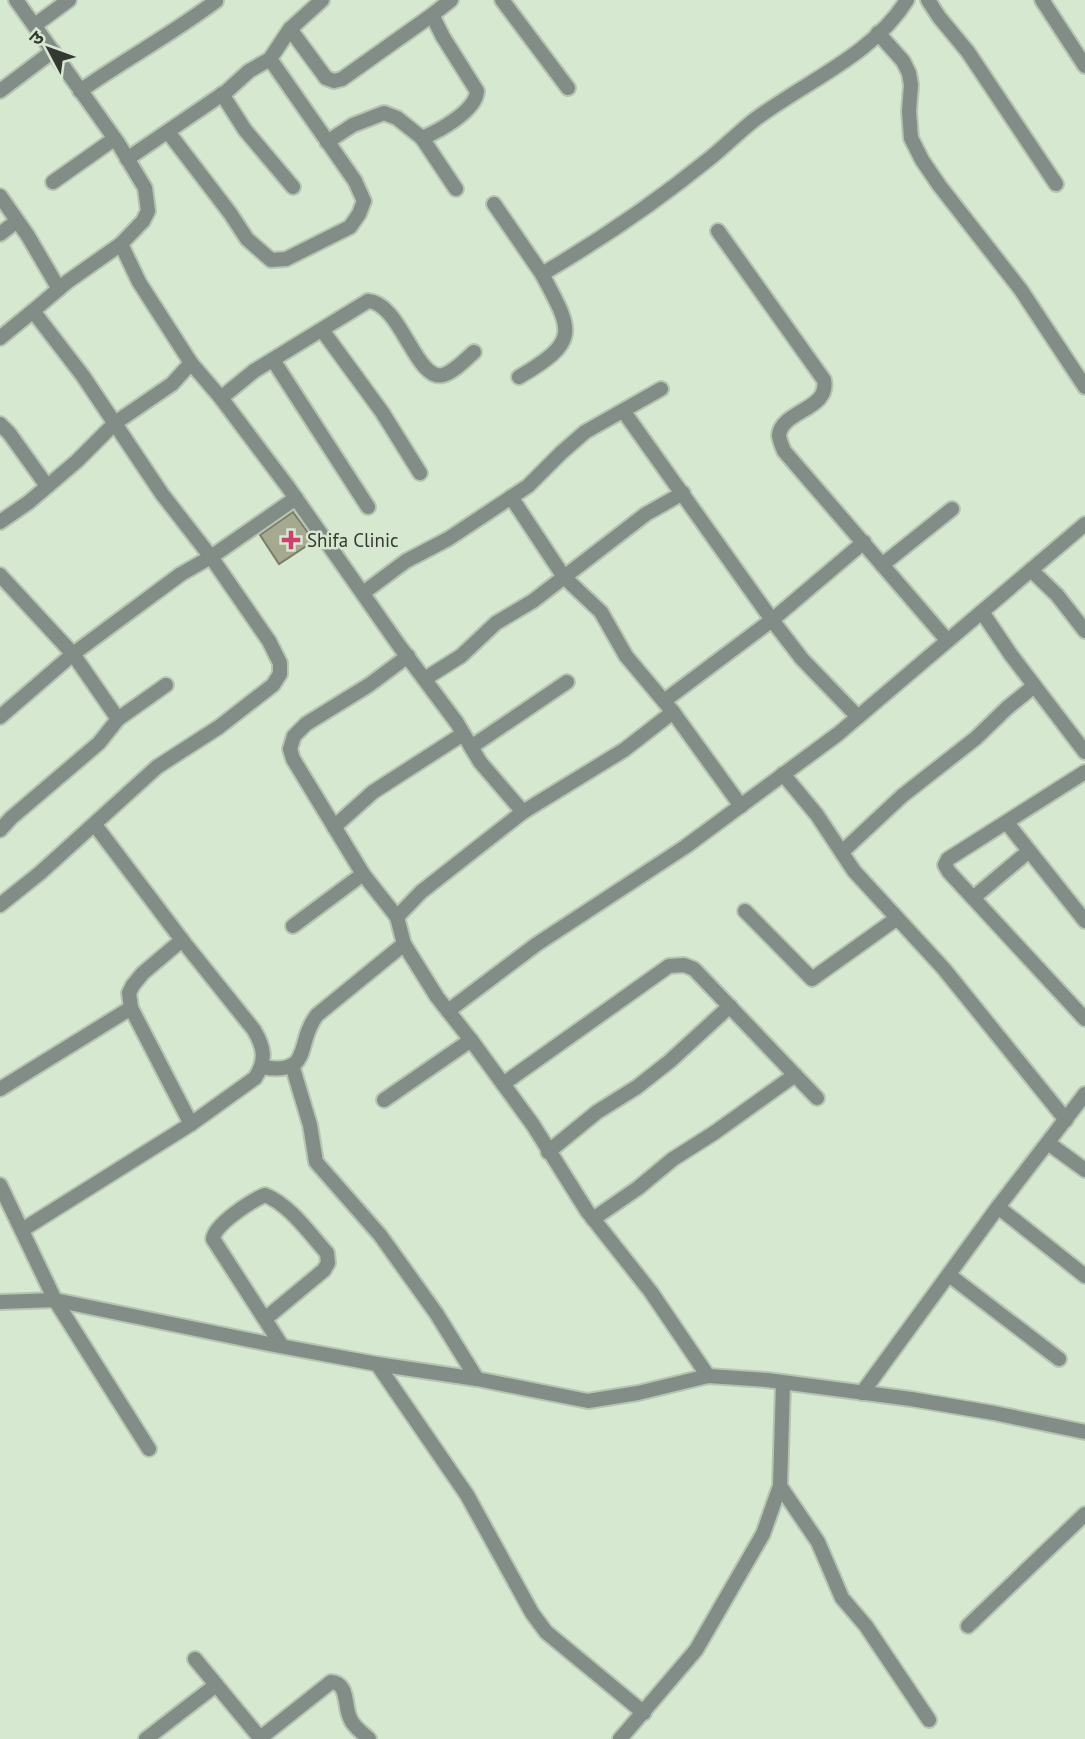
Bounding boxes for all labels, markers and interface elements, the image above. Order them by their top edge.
north arrow [14,14,84,84]
text: उ [23,25,49,50]
place label: Shifa Clinic [307,528,399,552]
marker: Shifa Clinic [281,530,301,550]

